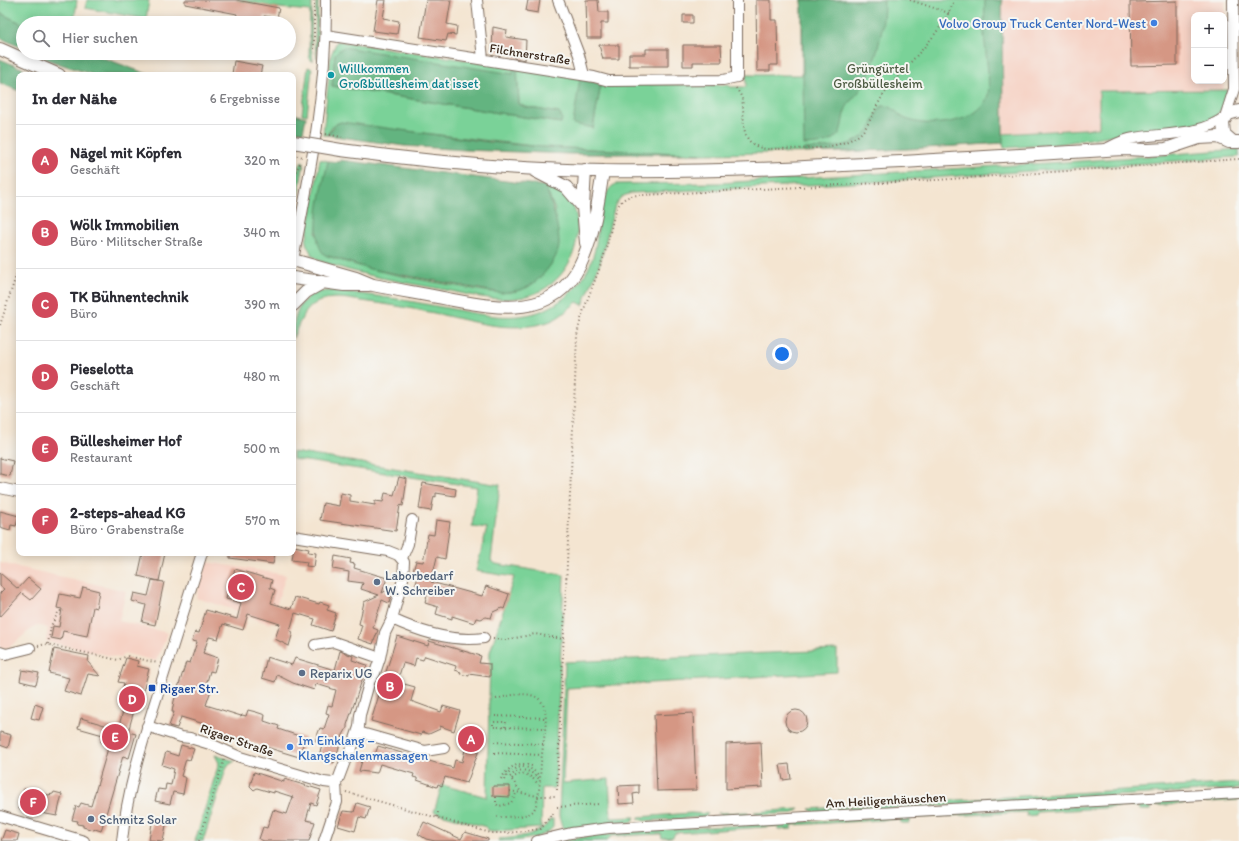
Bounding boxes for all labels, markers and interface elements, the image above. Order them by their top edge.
map controls [1191,12,1227,84]
button: + [1191,12,1227,48]
search box [16,16,296,60]
place label: Volvo Group Truck Center Nord-West [939,16,1146,31]
marker: Volvo Group Truck Center Nord-West [1149,18,1159,28]
icon: search [30,27,52,49]
text: Hier suchen [62,29,138,47]
street label: Filchnerstraße [489,40,571,68]
button: − [1191,48,1227,84]
place label: Willkommen Großbüllesheim dat isset [339,61,479,91]
park label: Grüngürtel Großbüllesheim [833,61,923,91]
marker: Willkommen Großbüllesheim dat isset [326,70,336,80]
text: In der Nähe [32,88,117,108]
text: 6 Ergebnisse [210,91,280,106]
text: Nägel mit Köpfen [70,144,182,162]
text: A [41,153,49,168]
text: 320 m [244,153,280,168]
text: Geschäft [70,162,120,177]
text: Wölk Immobilien [70,216,179,234]
text: B [41,225,49,240]
text: 340 m [243,225,280,240]
text: Büro · Militscher Straße [70,234,203,249]
text: TK Bühnentechnik [70,288,189,306]
text: C [41,297,49,312]
text: 390 m [244,297,280,312]
text: Büro [70,306,97,321]
your location [772,344,792,364]
text: Pieselotta [70,360,133,378]
text: D [41,369,49,384]
text: 480 m [243,369,280,384]
text: Geschäft [70,378,120,393]
text: Büllesheimer Hof [70,432,182,450]
text: E [41,441,49,456]
text: 500 m [243,441,280,456]
text: Restaurant [70,450,132,465]
text: 2-steps-ahead KG [70,504,186,522]
text: F [42,513,48,528]
text: 570 m [245,513,280,528]
text: Büro · Grabenstraße [70,522,184,537]
place label: Laborbedarf W. Schreiber [385,568,455,598]
pin: C [228,572,254,602]
marker: Laborbedarf W. Schreiber [372,577,382,587]
place label: Reparix UG [310,666,372,681]
marker: Reparix UG [297,668,307,678]
pin: B [377,671,403,701]
place label: Rigaer Str. [160,681,219,696]
marker: Rigaer Str. [147,683,157,693]
pin: D [119,684,145,714]
street label: Rigaer Straße [198,720,276,760]
pin: E [102,722,128,752]
pin: A [458,724,484,754]
place label: Im Einklang – Klangschalenmassagen [298,733,429,763]
marker: Im Einklang – Klangschalenmassagen [285,742,295,752]
pin: F [20,787,46,817]
street label: Am Heiligenhäuschen [825,789,947,811]
place label: Schmitz Solar [99,812,177,827]
marker: Schmitz Solar [86,814,96,824]

